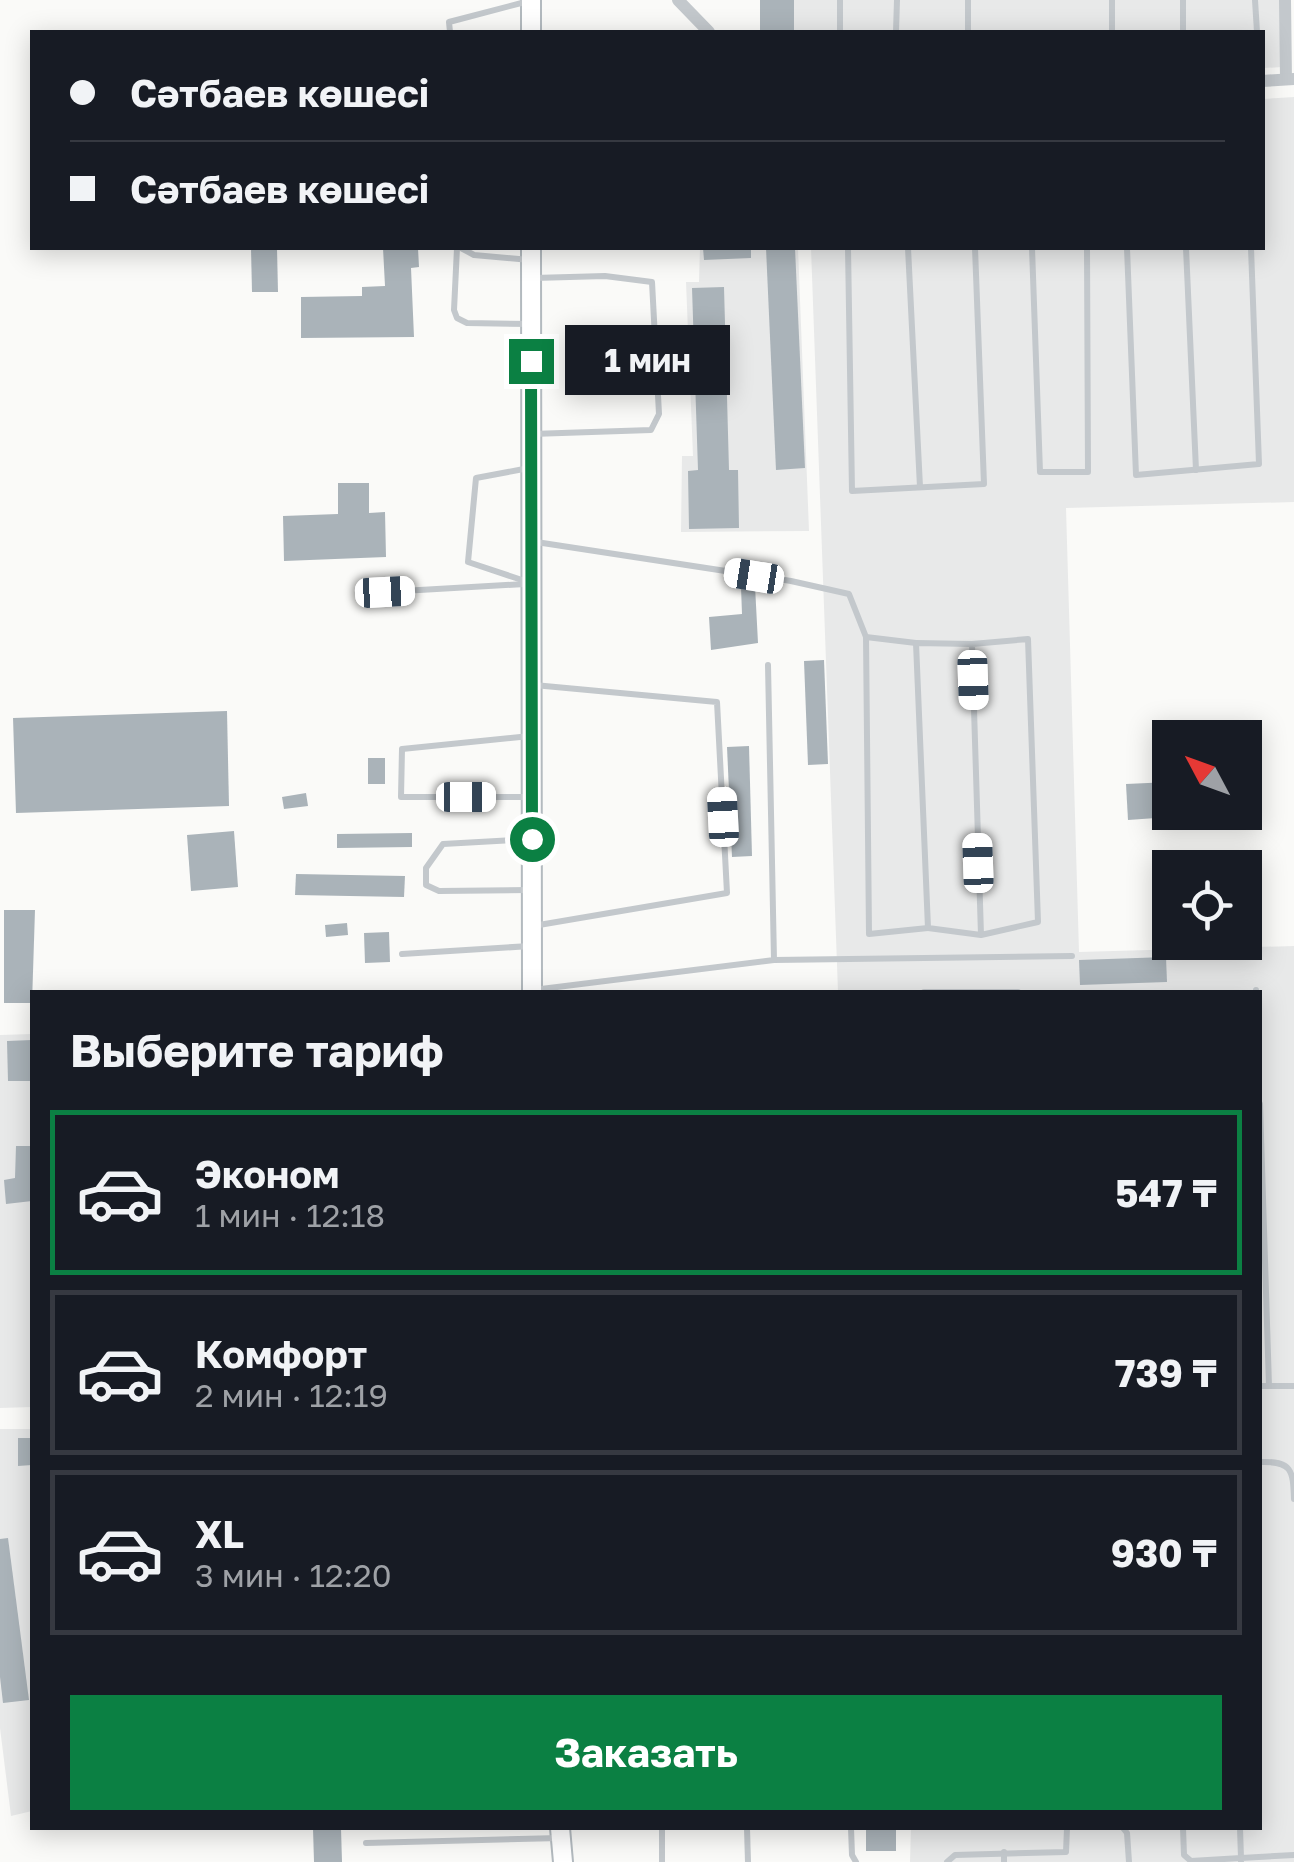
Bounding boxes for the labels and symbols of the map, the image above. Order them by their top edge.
callout: 1 мин [566,326,731,396]
route end [509,339,554,384]
car [722,556,786,596]
car [354,575,416,609]
car [957,649,989,711]
north arrow [1152,720,1262,830]
car [436,782,496,812]
car [706,786,740,848]
route start [510,817,555,862]
car [962,832,994,894]

